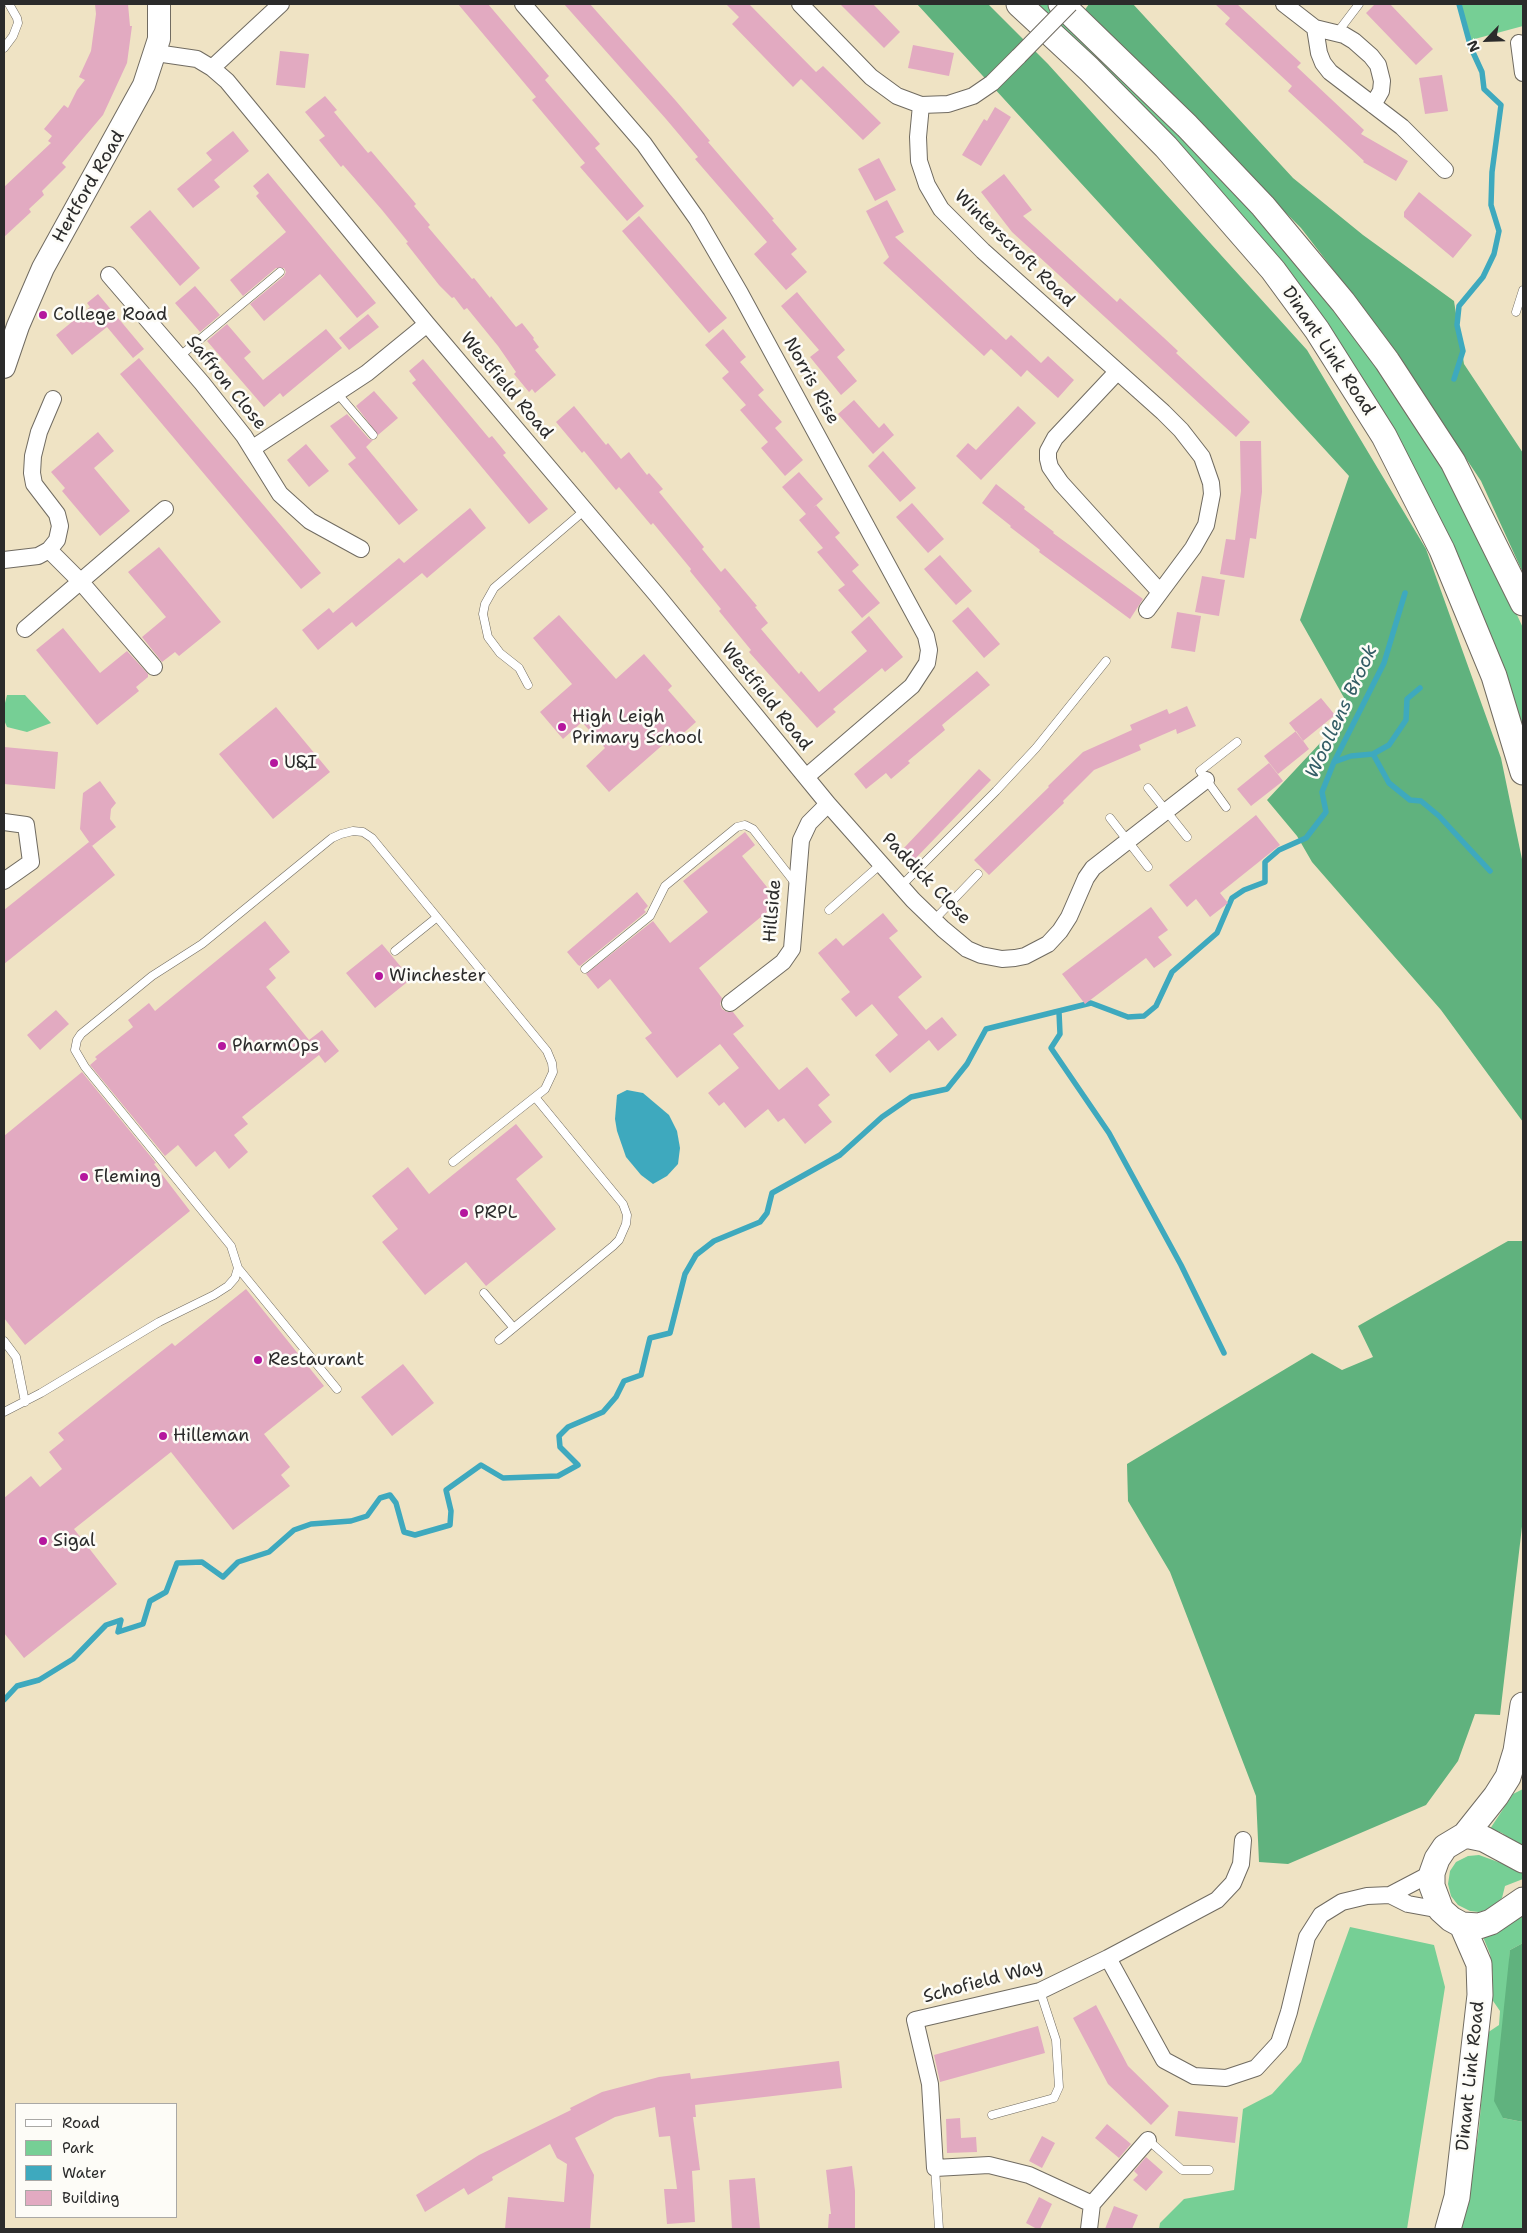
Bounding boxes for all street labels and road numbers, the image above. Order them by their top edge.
street label: Hertford Road [48,127,130,247]
street label: Winterscroft Road [949,186,1079,312]
street label: Dinant Link Road [1277,282,1379,420]
street label: Westfield Road [455,328,557,444]
street label: Saffron Close [181,331,271,435]
street label: Norris Rise [778,334,844,428]
street label: Westfield Road [716,639,816,755]
street label: Paddick Close [877,829,975,929]
street label: Hillside [759,878,787,944]
street label: Schofield Way [921,1956,1045,2008]
street label: Dinant Link Road [1452,2000,1490,2152]

